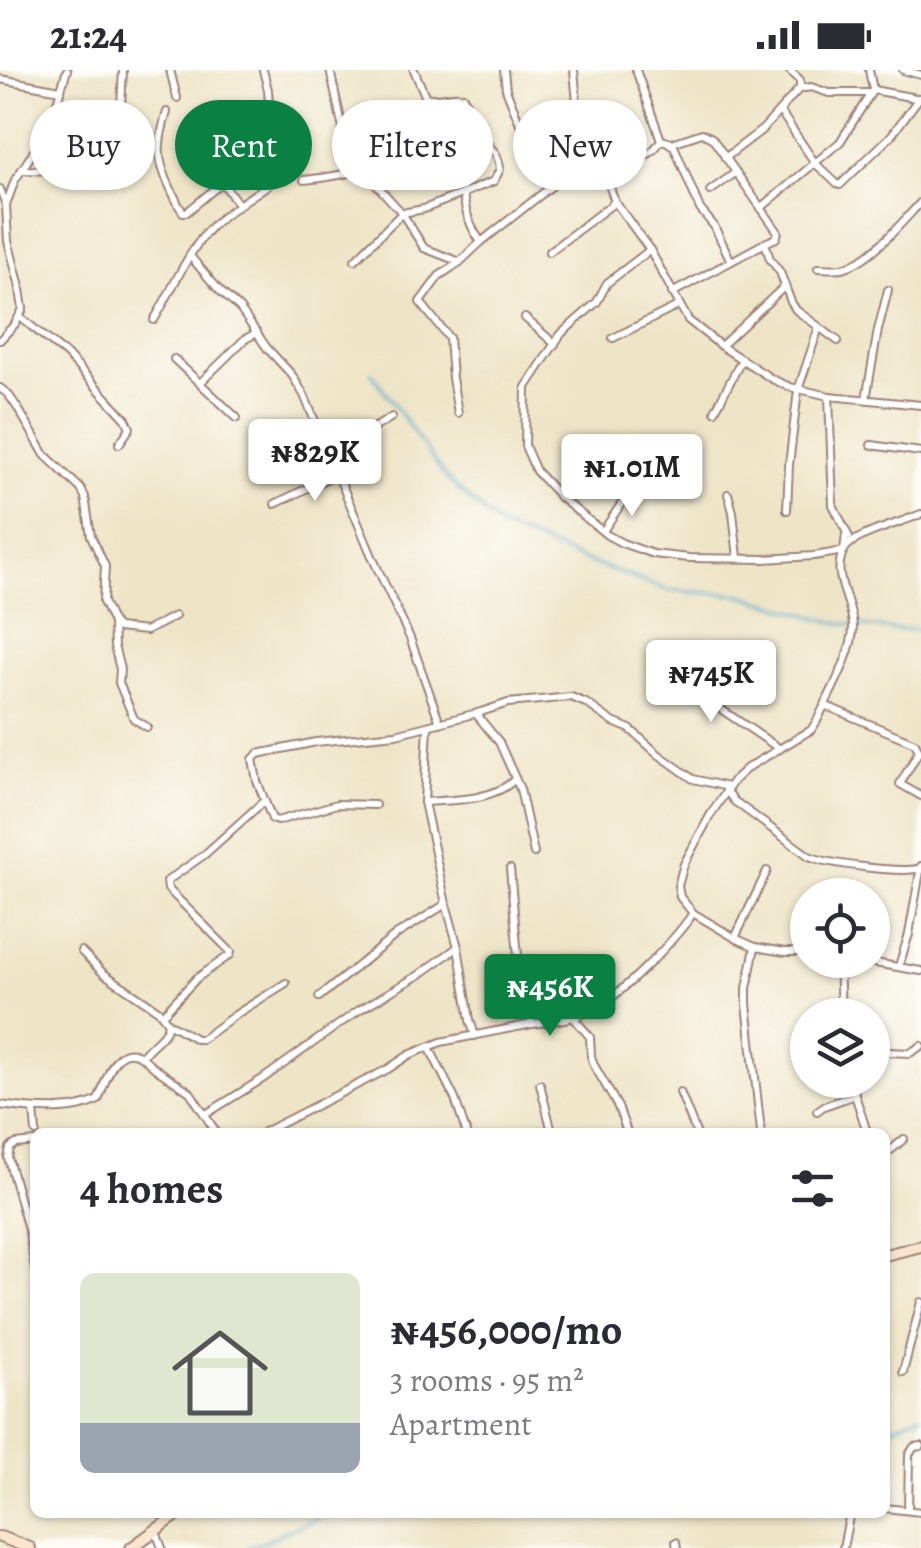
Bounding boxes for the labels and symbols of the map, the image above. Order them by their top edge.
pin: ₦829K [245,419,385,504]
pin: ₦1.01M [551,434,713,519]
pin: ₦745K [641,640,781,725]
pin: ₦456K [480,954,620,1039]

